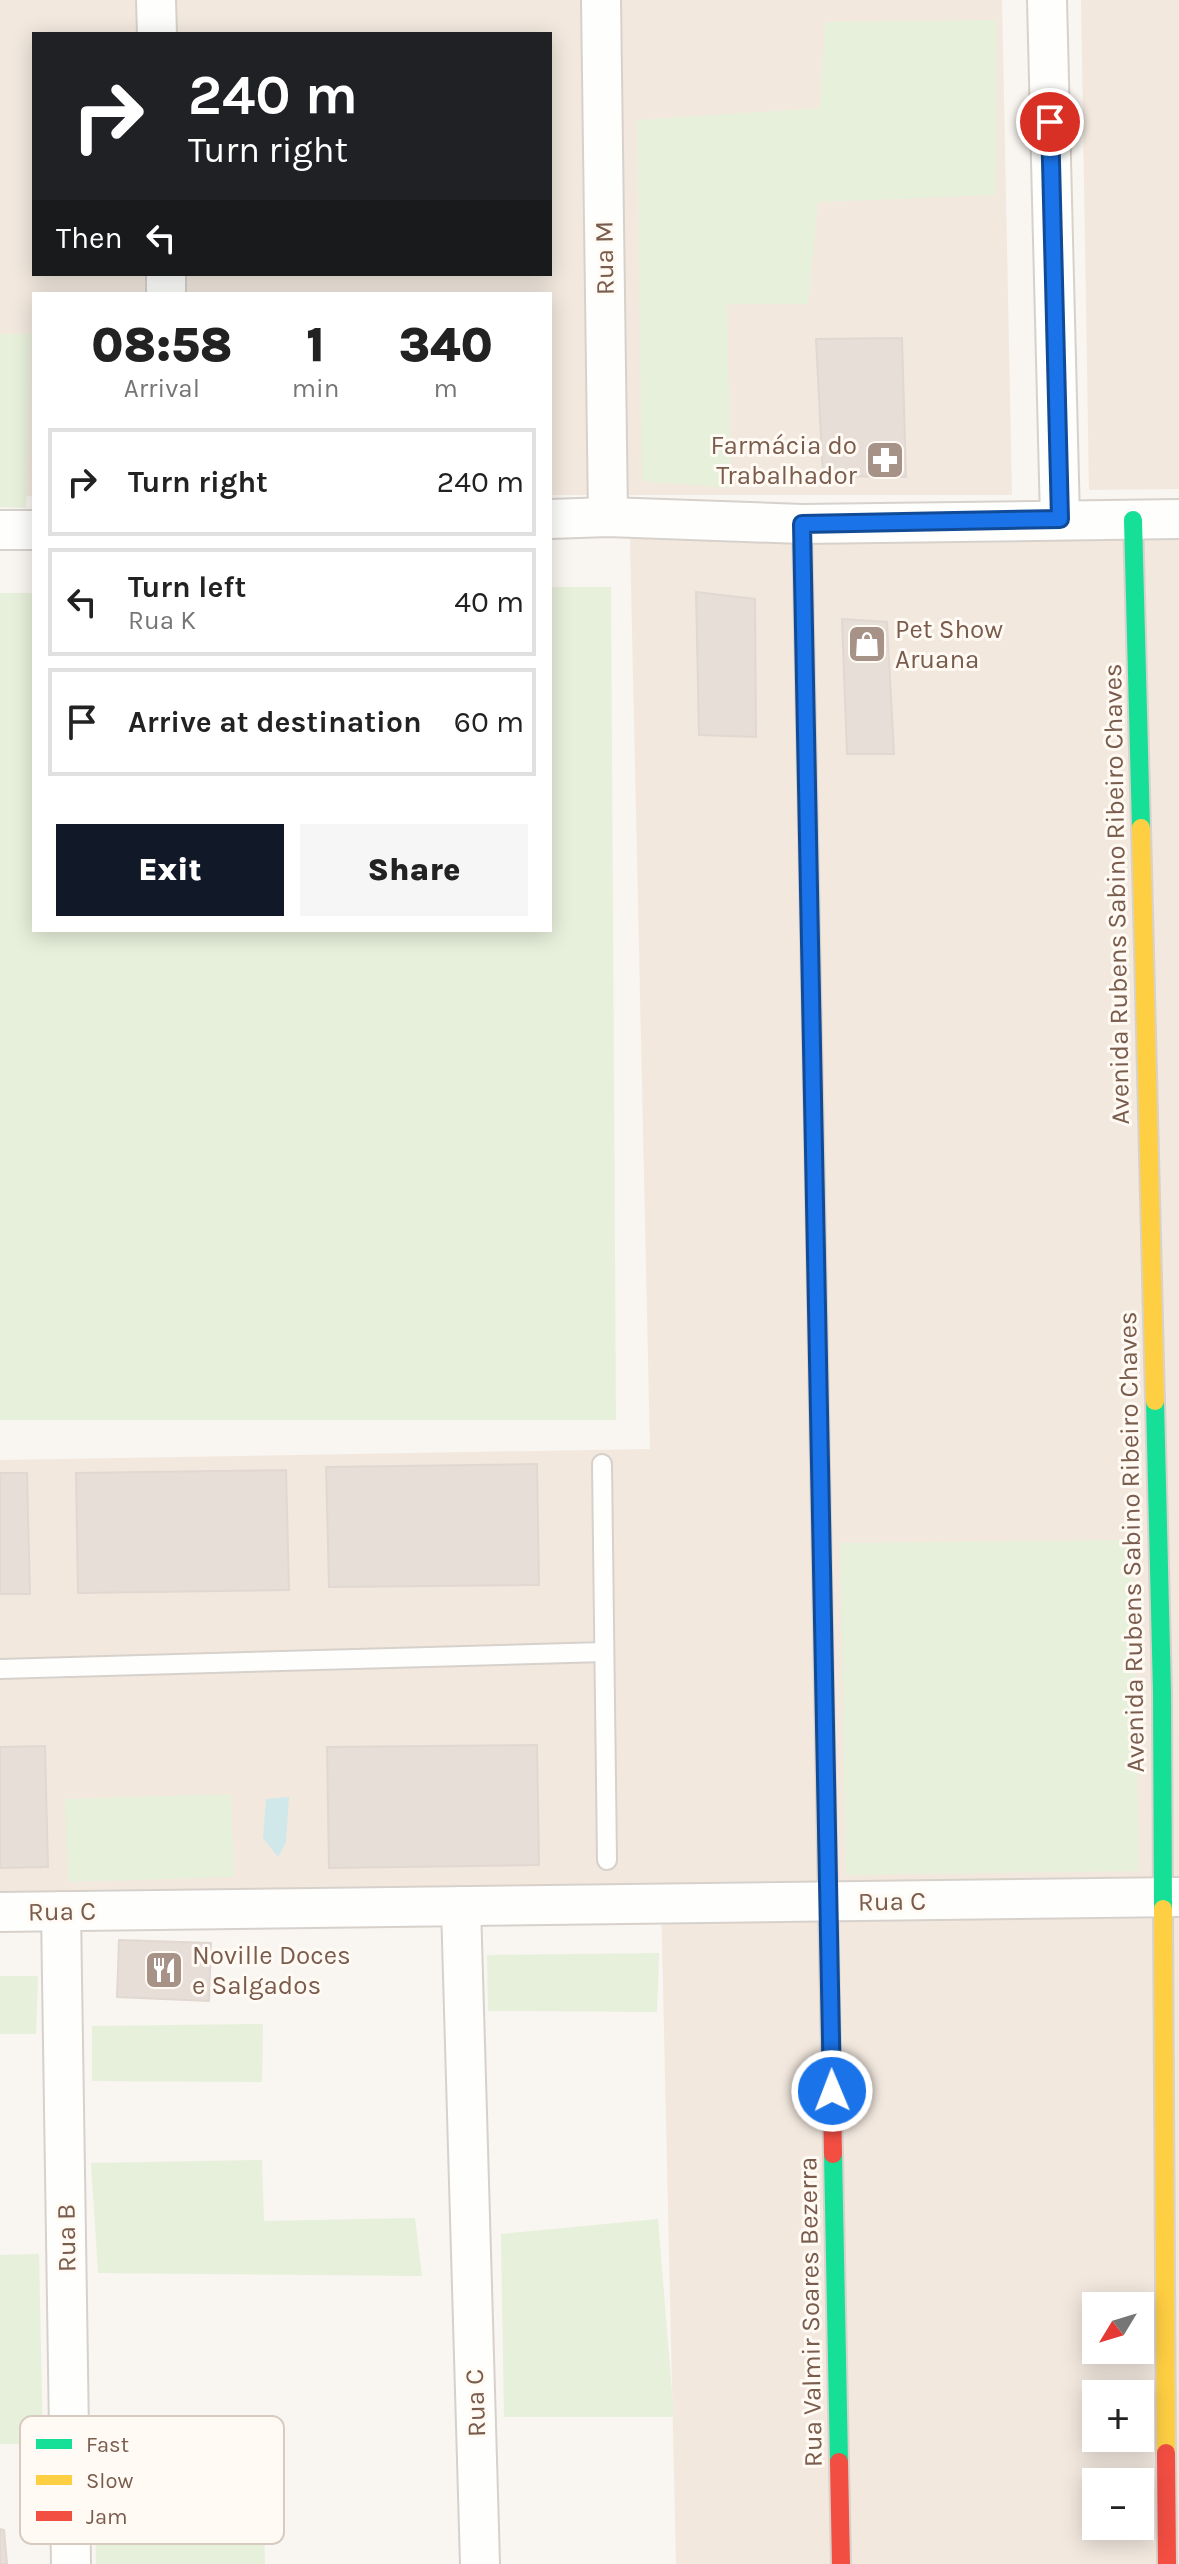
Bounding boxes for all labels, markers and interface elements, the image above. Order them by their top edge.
text: 240 m [188,62,358,127]
icon: right [56,64,160,168]
pin [1016,88,1084,156]
icon: arrive [1028,100,1072,144]
text: Turn right [188,129,348,171]
icon: left [139,216,183,260]
text: Then [56,220,123,256]
street label: Rua M [588,221,621,295]
text: 08:58 [91,317,233,373]
text: 1 [306,317,325,373]
text: 340 [399,317,493,373]
text: Arrival [124,373,200,404]
text: min [292,373,339,404]
text: m [434,373,458,404]
place label: Farmácia do Trabalhador [710,430,858,491]
pharmacy icon: Farmácia do Trabalhador [864,439,906,481]
icon: right [60,460,104,504]
text: Turn right [128,464,268,500]
text: 240 m [437,464,524,500]
text: Turn left [128,569,246,605]
icon: left [60,580,104,624]
text: 40 m [454,584,524,620]
text: Rua K [128,605,196,636]
place label: Pet Show Aruana [895,614,1003,675]
shop icon: Pet Show Aruana [846,623,888,665]
street label: Avenida Rubens Sabino Ribeiro Chaves [1097,663,1136,1125]
icon: arrive [60,700,104,744]
text: Arrive at destination [128,704,422,740]
text: 60 m [454,704,524,740]
button: Exit [56,824,284,916]
button: Share [300,824,528,916]
street label: Avenida Rubens Sabino Ribeiro Chaves [1112,1311,1151,1773]
street label: Rua C [858,1885,926,1918]
street label: Rua C [28,1895,96,1928]
place label: Noville Doces e Salgados [192,1940,351,2001]
restaurant icon: Noville Doces e Salgados [143,1949,185,1991]
position arrow [790,2049,874,2133]
street label: Rua Valmir Soares Bezerra [792,2157,829,2467]
street label: Rua B [50,2204,83,2272]
north arrow [1082,2292,1154,2364]
map controls [1082,2292,1154,2540]
street label: Rua C [459,2368,492,2438]
button: + [1082,2380,1154,2452]
legend [20,2416,284,2544]
text: Fast [86,2432,129,2458]
text: Slow [86,2468,133,2494]
button: − [1082,2468,1154,2540]
text: Jam [86,2504,128,2530]

